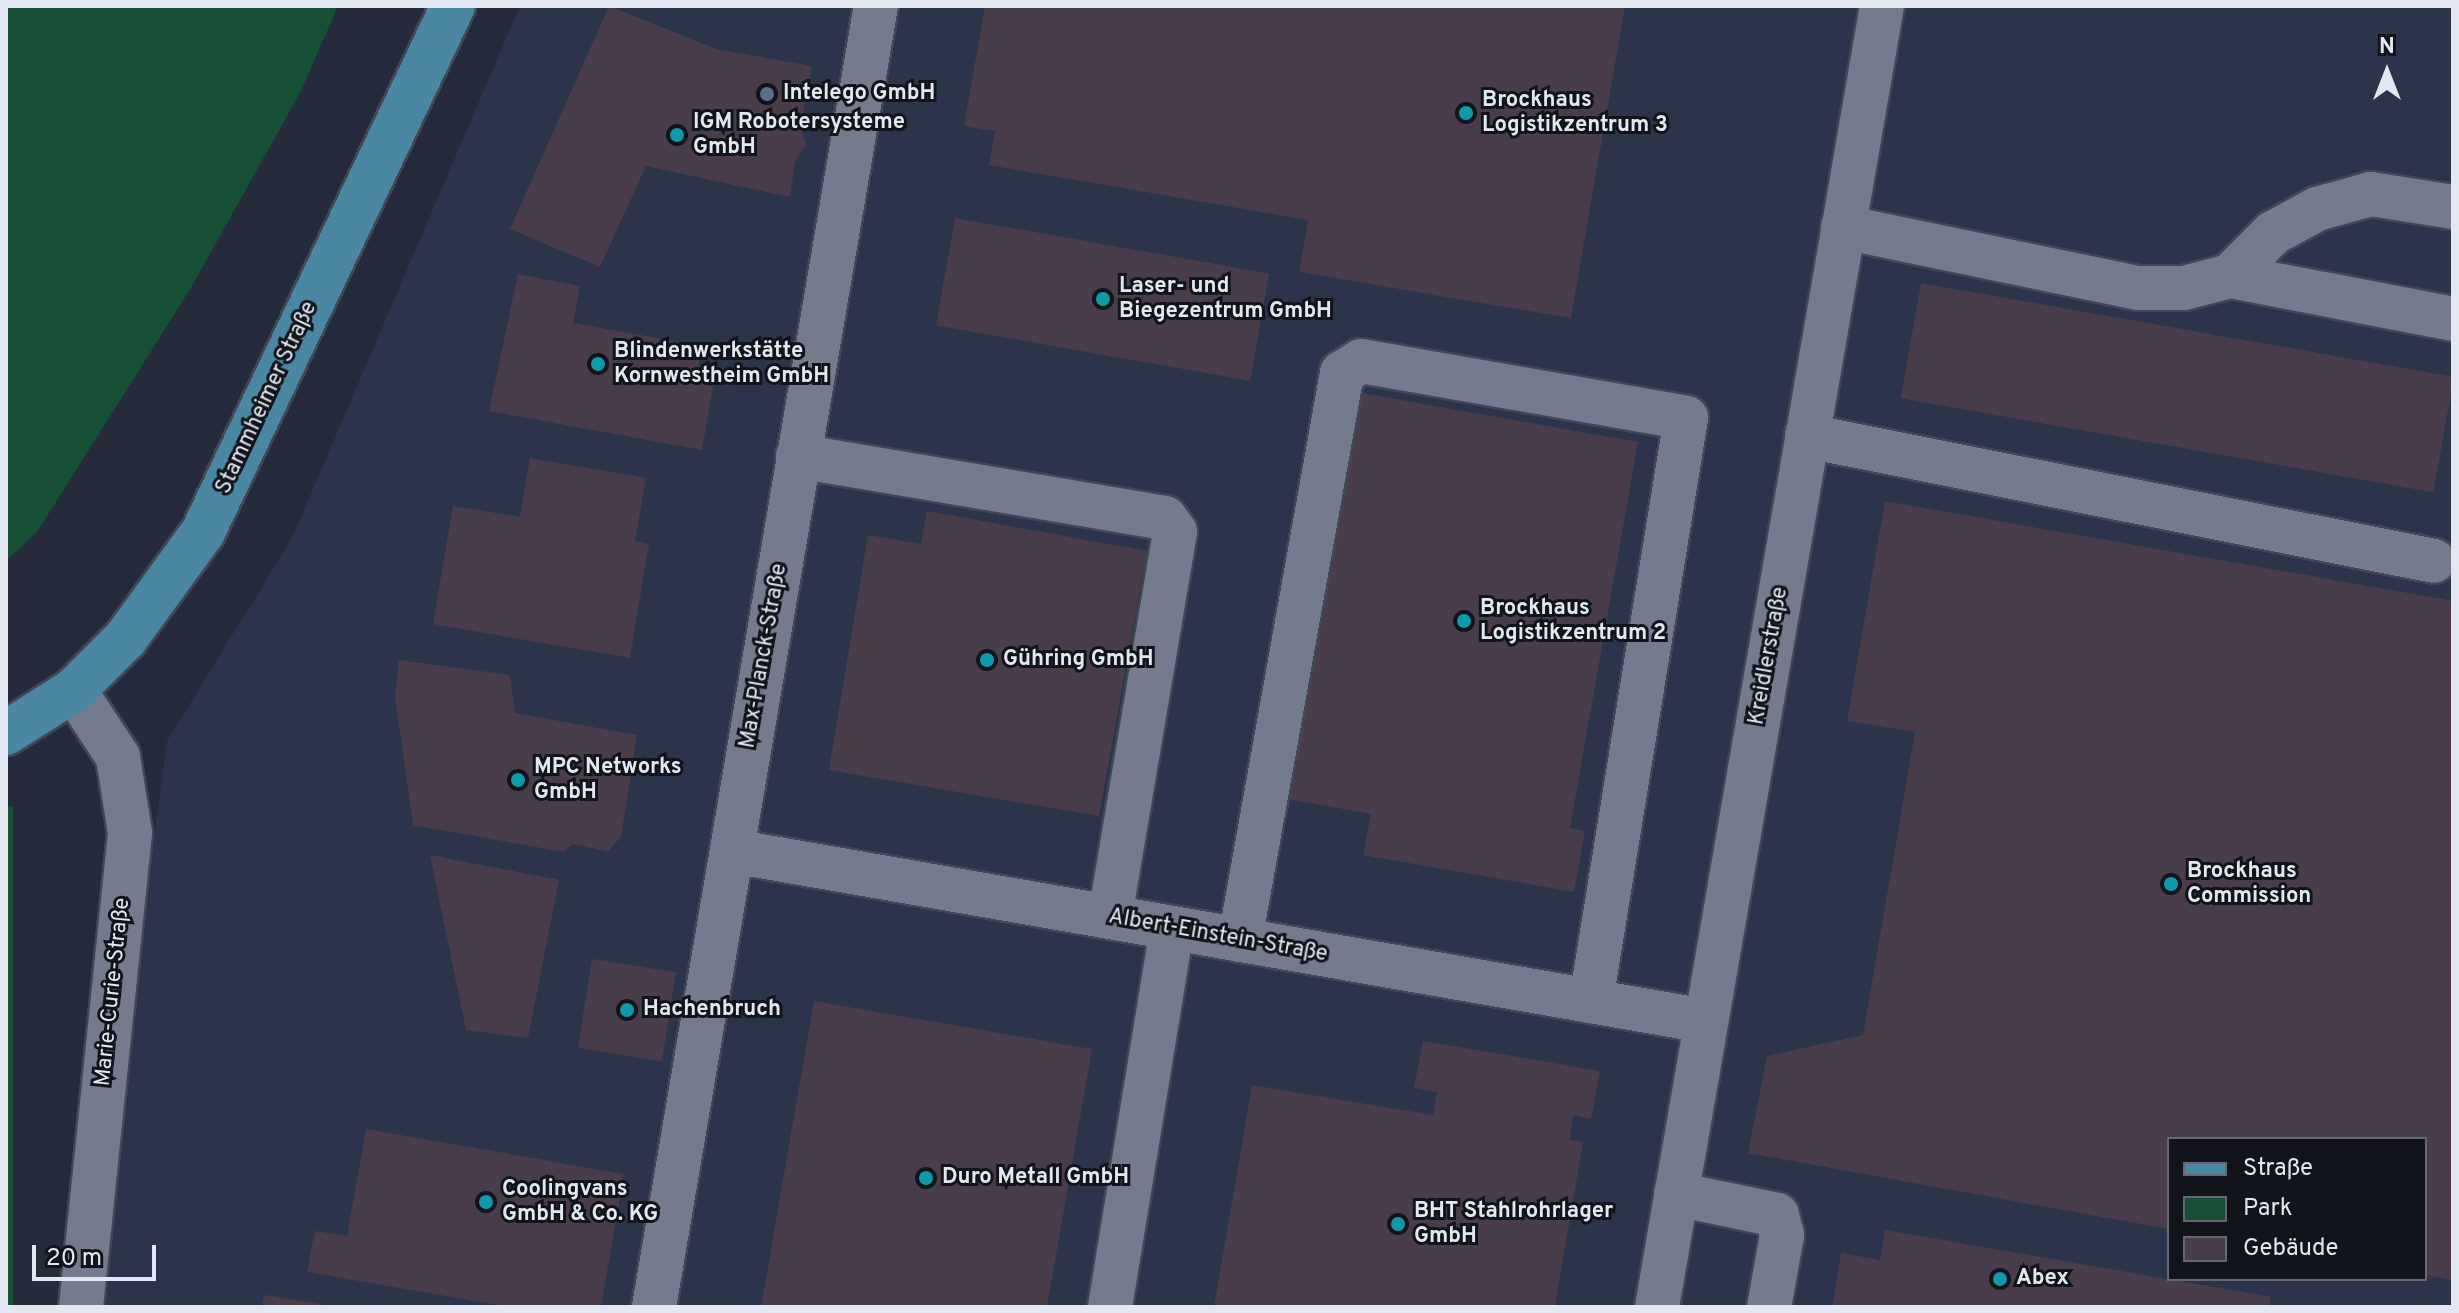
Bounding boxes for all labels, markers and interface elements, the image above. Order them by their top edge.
north arrow [2347,32,2427,112]
text: N [2379,34,2395,61]
place label: Intelego GmbH [783,81,935,107]
marker: Intelego GmbH [758,85,776,103]
place label: Brockhaus Logistikzentrum 3 [1482,87,1668,138]
marker: Brockhaus Logistikzentrum 3 [1457,104,1475,122]
place label: IGM Robotersysteme GmbH [693,109,905,160]
marker: IGM Robotersysteme GmbH [668,126,686,144]
place label: Laser- und Biegezentrum GmbH [1119,273,1332,324]
marker: Laser- und Biegezentrum GmbH [1094,290,1112,308]
street label: Stammheimer Straße [211,298,323,498]
place label: Blindenwerkstätte Kornwestheim GmbH [614,338,829,390]
marker: Blindenwerkstätte Kornwestheim GmbH [589,355,607,373]
street label: Max-Planck-Straße [735,562,793,750]
street label: Kreidlerstraße [1744,585,1794,727]
place label: Brockhaus Logistikzentrum 2 [1480,595,1666,646]
marker: Brockhaus Logistikzentrum 2 [1455,612,1473,630]
place label: Gühring GmbH [1003,647,1154,673]
marker: Gühring GmbH [978,651,996,669]
place label: MPC Networks GmbH [534,754,682,806]
marker: MPC Networks GmbH [509,771,527,789]
place label: Brockhaus Commission [2187,858,2311,910]
marker: Brockhaus Commission [2162,875,2180,893]
street label: Marie-Curie-Straße [90,897,136,1087]
street label: Albert-Einstein-Straße [1106,904,1330,968]
place label: Hachenbruch [643,997,781,1023]
marker: Hachenbruch [618,1001,636,1019]
legend [2167,1137,2427,1281]
text: Straße [2243,1154,2313,1184]
place label: Duro Metall GmbH [942,1165,1129,1191]
marker: Duro Metall GmbH [917,1169,935,1187]
place label: Coolingvans GmbH & Co. KG [502,1176,658,1228]
marker: Coolingvans GmbH & Co. KG [477,1193,495,1211]
text: Park [2243,1194,2293,1224]
place label: BHT Stahlrohrlager GmbH [1414,1198,1613,1250]
marker: BHT Stahlrohrlager GmbH [1389,1215,1407,1233]
scale bar [36,1229,160,1279]
text: Gebäude [2243,1234,2338,1264]
text: 20 m [46,1244,102,1274]
place label: Abex [2016,1266,2069,1292]
marker: Abex [1991,1270,2009,1288]

